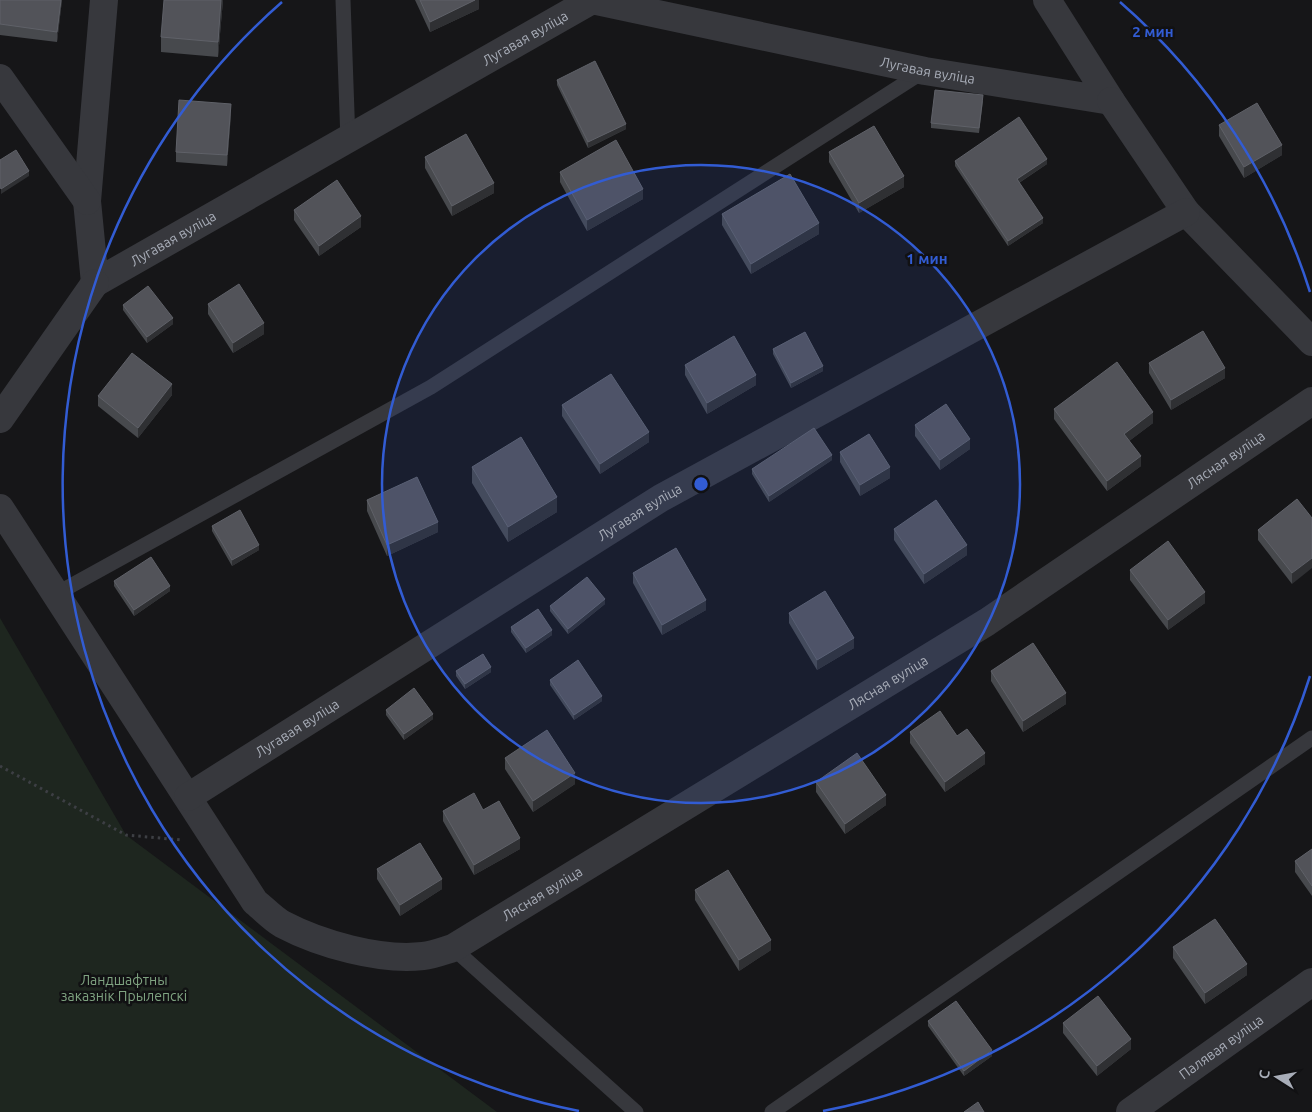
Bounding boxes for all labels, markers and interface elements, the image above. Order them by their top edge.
street label: Лугавая вуліца [479,7,571,69]
text: 2 мин [1132,23,1174,40]
street label: Лугавая вуліца [879,54,976,87]
street label: Лугавая вуліца [127,208,219,269]
text: 1 мин [906,250,948,267]
street label: Лясная вуліца [1184,427,1268,492]
centre of rings [692,475,710,493]
street label: Лугавая вуліца [594,480,685,544]
street label: Лясная вуліца [845,652,931,713]
street label: Лугавая вуліца [252,696,342,761]
street label: Лясная вуліца [499,863,585,924]
park label: Ландшафтны заказнік Прылепскі [61,972,187,1004]
street label: Палявая вуліца [1176,1011,1266,1082]
north arrow [1252,1052,1302,1102]
text: С [1256,1069,1273,1080]

